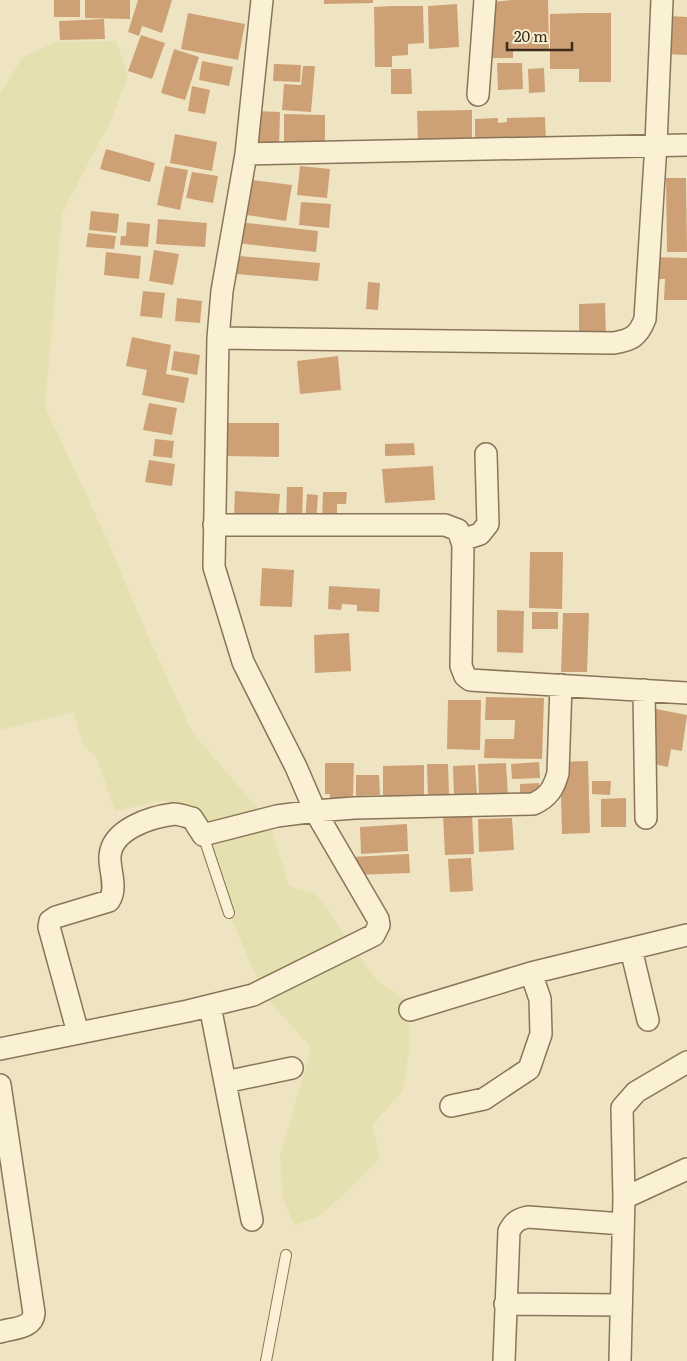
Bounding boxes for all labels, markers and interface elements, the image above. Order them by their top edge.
scale bar [507,20,572,52]
text: 20 m [514,24,548,47]

